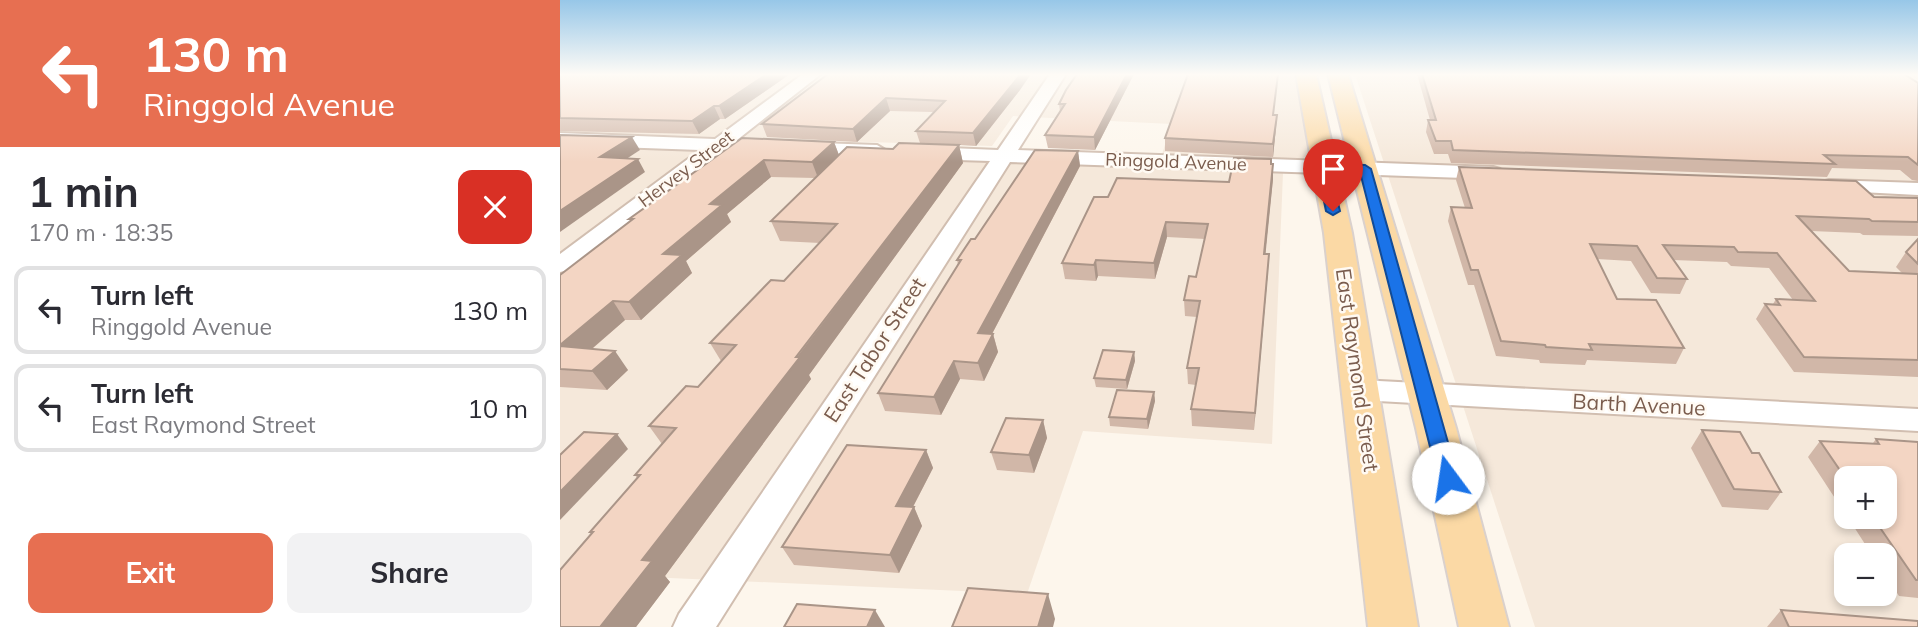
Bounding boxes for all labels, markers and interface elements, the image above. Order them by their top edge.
text: 130 m [143,23,289,84]
icon: left [28,28,119,119]
text: Ringgold Avenue [143,84,395,124]
street label: Hervey Street [633,125,738,212]
pin [1303,139,1363,211]
street label: Ringgold Avenue [1105,148,1247,175]
icon: arrive [1314,150,1352,188]
text: 1 min [28,165,139,218]
button: close [458,170,532,244]
text: 170 m · 18:35 [28,218,173,247]
street label: East Raymond Street [1331,267,1385,473]
street label: East Tabor Street [818,272,931,427]
text: Turn left [91,279,193,312]
icon: left [32,291,70,329]
text: 130 m [452,294,528,327]
text: Ringgold Avenue [91,312,272,341]
text: Turn left [91,377,193,410]
street label: Barth Avenue [1572,388,1706,420]
icon: left [32,389,70,427]
text: 10 m [467,392,528,425]
text: East Raymond Street [91,410,315,439]
position arrow [1411,441,1485,515]
map controls [1834,466,1897,606]
button: + [1834,466,1897,529]
button: Exit [28,533,273,613]
button: Share [287,533,532,613]
button: − [1834,543,1897,606]

